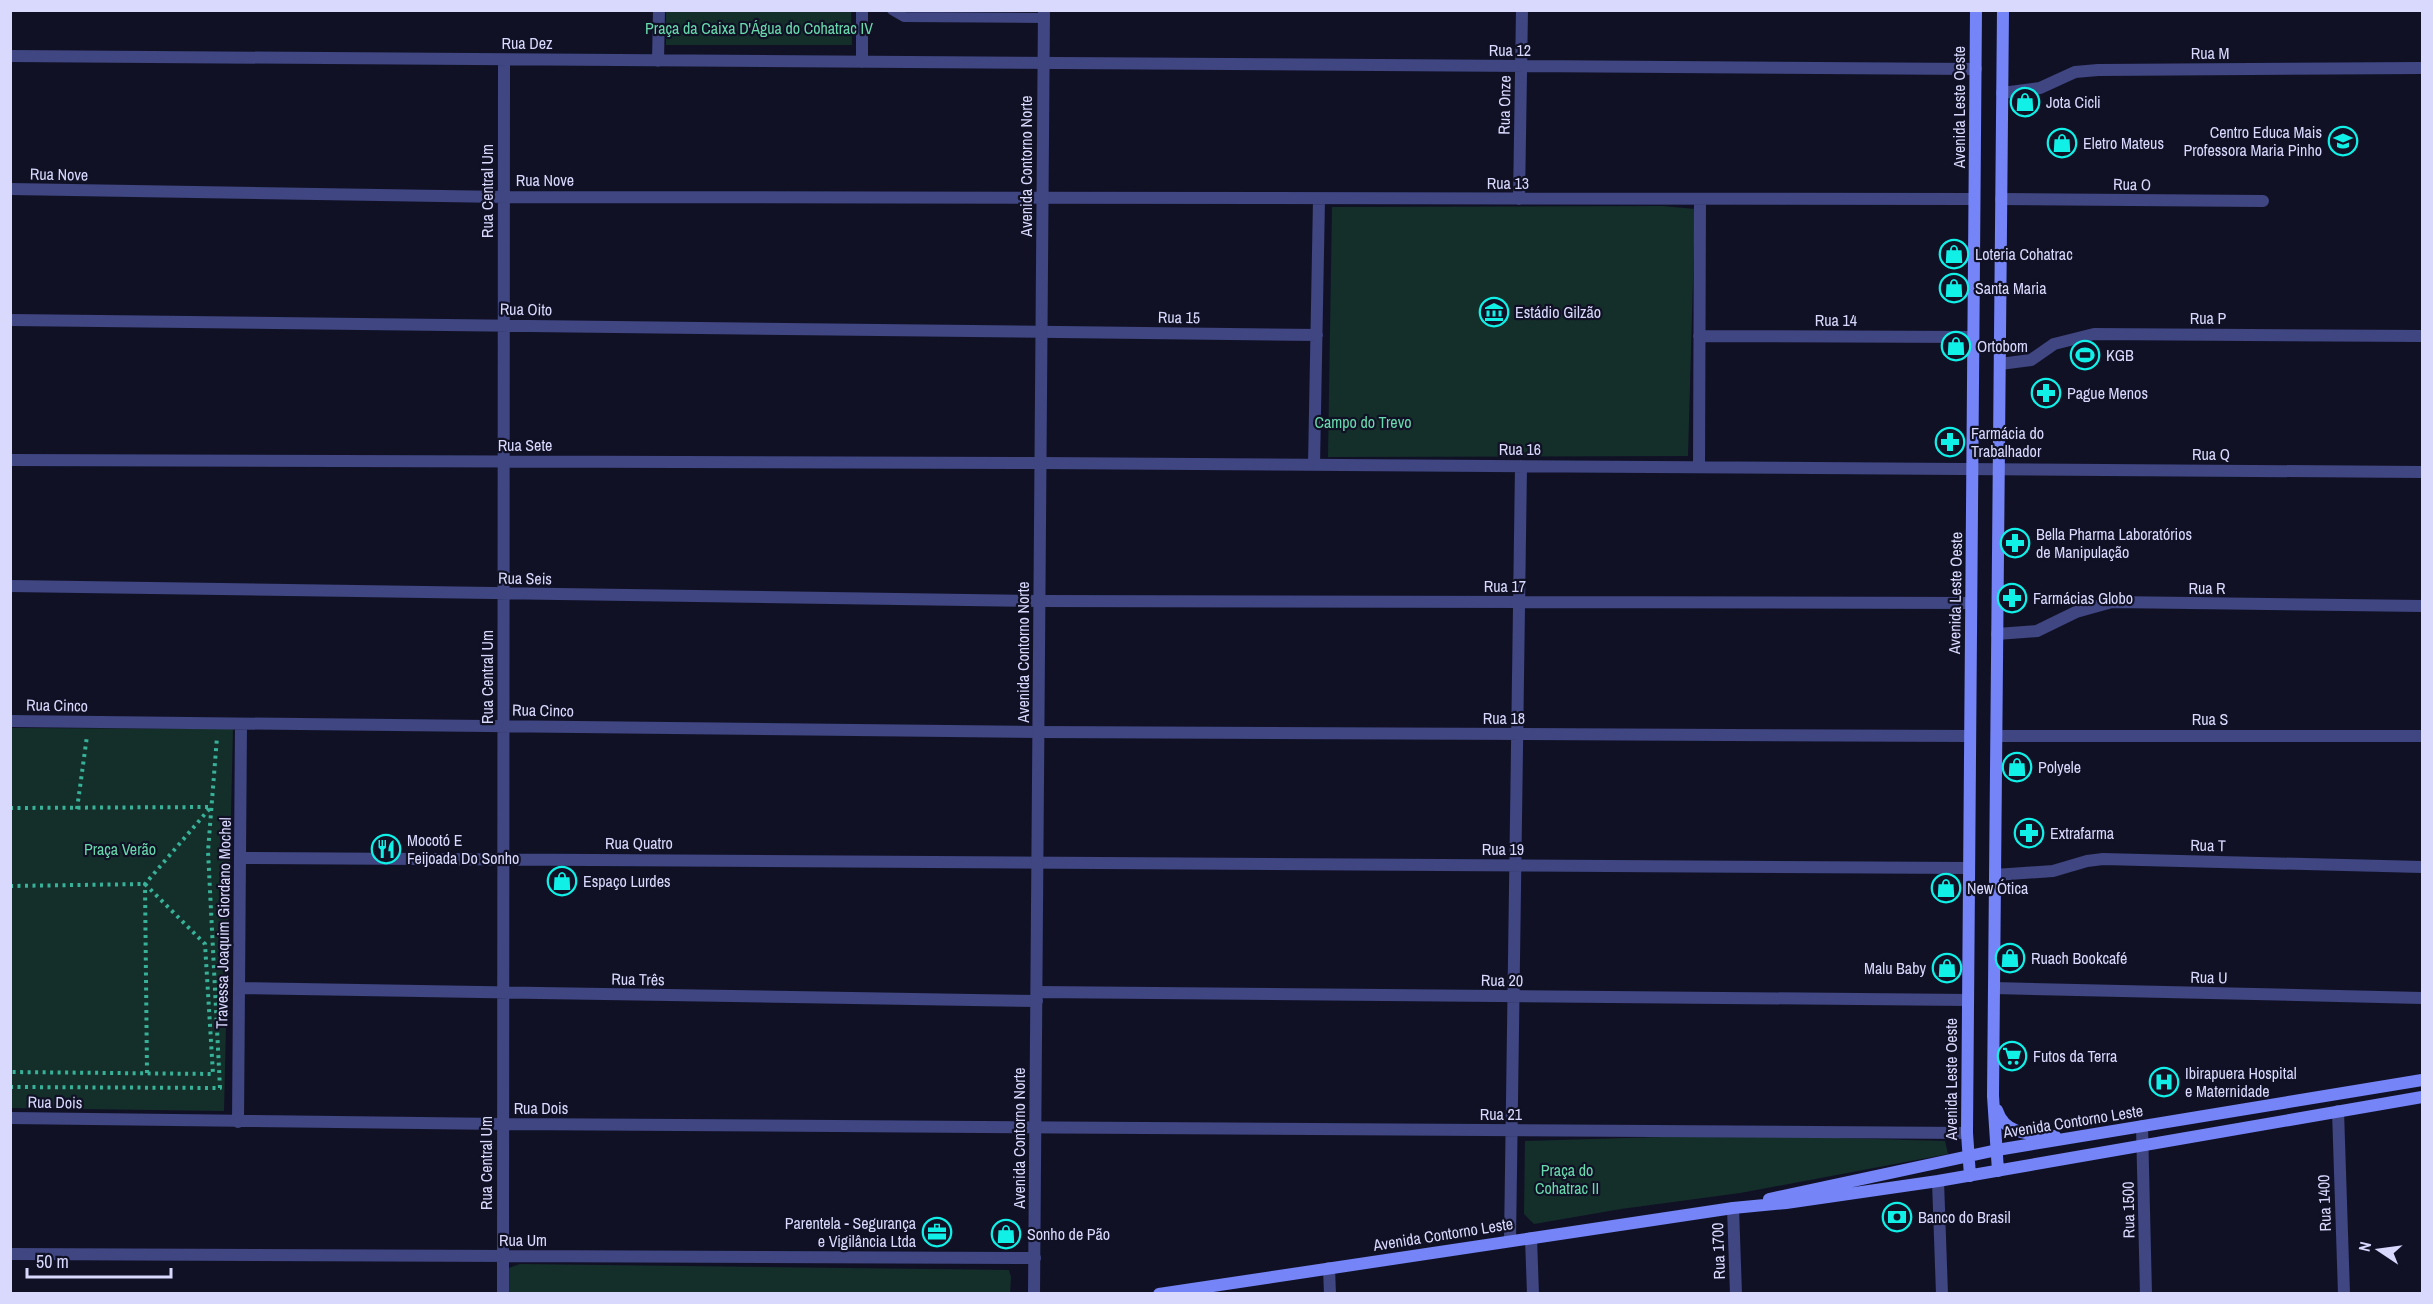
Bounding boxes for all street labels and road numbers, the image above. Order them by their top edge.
street label: Rua Dez [501,32,553,54]
street label: Rua 12 [1489,39,1531,61]
street label: Rua M [2191,42,2229,64]
street label: Avenida Leste Oeste [1948,46,1970,169]
street label: Rua Onze [1492,75,1516,135]
street label: Avenida Contorno Norte [1015,95,1037,238]
street label: Rua Central Um [476,144,498,238]
street label: Rua Nove [30,162,88,186]
street label: Rua Nove [516,169,574,191]
street label: Rua 13 [1487,172,1529,194]
street label: Rua O [2113,173,2151,195]
street label: Rua Oito [500,298,552,320]
street label: Rua 15 [1158,306,1200,328]
street label: Rua P [2190,307,2226,329]
street label: Rua 14 [1815,309,1857,331]
street label: Rua Sete [498,434,552,456]
street label: Rua 16 [1499,438,1541,460]
street label: Rua Q [2192,443,2230,465]
street label: Avenida Leste Oeste [1943,532,1967,655]
street label: Rua Seis [498,567,552,589]
street label: Rua 17 [1484,575,1526,597]
street label: Rua R [2188,577,2226,599]
street label: Avenida Contorno Norte [1012,581,1034,724]
street label: Rua Central Um [476,630,498,724]
street label: Rua Cinco [26,693,88,717]
street label: Rua Cinco [512,698,574,722]
street label: Rua 18 [1483,707,1525,729]
street label: Rua S [2192,708,2228,730]
street label: Travessa Joaquim Giordano Mochel [210,817,236,1029]
street label: Rua Quatro [605,832,673,854]
street label: Rua T [2190,834,2226,856]
street label: Rua 19 [1482,838,1524,860]
street label: Rua U [2190,966,2228,988]
street label: Rua Três [611,968,665,990]
street label: Rua 20 [1481,969,1523,991]
street label: Avenida Leste Oeste [1940,1018,1962,1141]
street label: Avenida Contorno Norte [1008,1067,1030,1210]
street label: Rua Dois [27,1091,83,1113]
street label: Rua Dois [514,1097,568,1119]
street label: Avenida Contorno Leste [2001,1099,2144,1143]
street label: Rua 21 [1480,1103,1523,1125]
street label: Rua Central Um [475,1116,497,1210]
street label: Rua 1400 [2312,1174,2336,1232]
street label: Rua 1500 [2117,1181,2139,1239]
street label: Avenida Contorno Leste [1371,1212,1514,1256]
street label: Rua 1700 [1706,1222,1730,1280]
street label: Rua Um [499,1229,547,1251]

